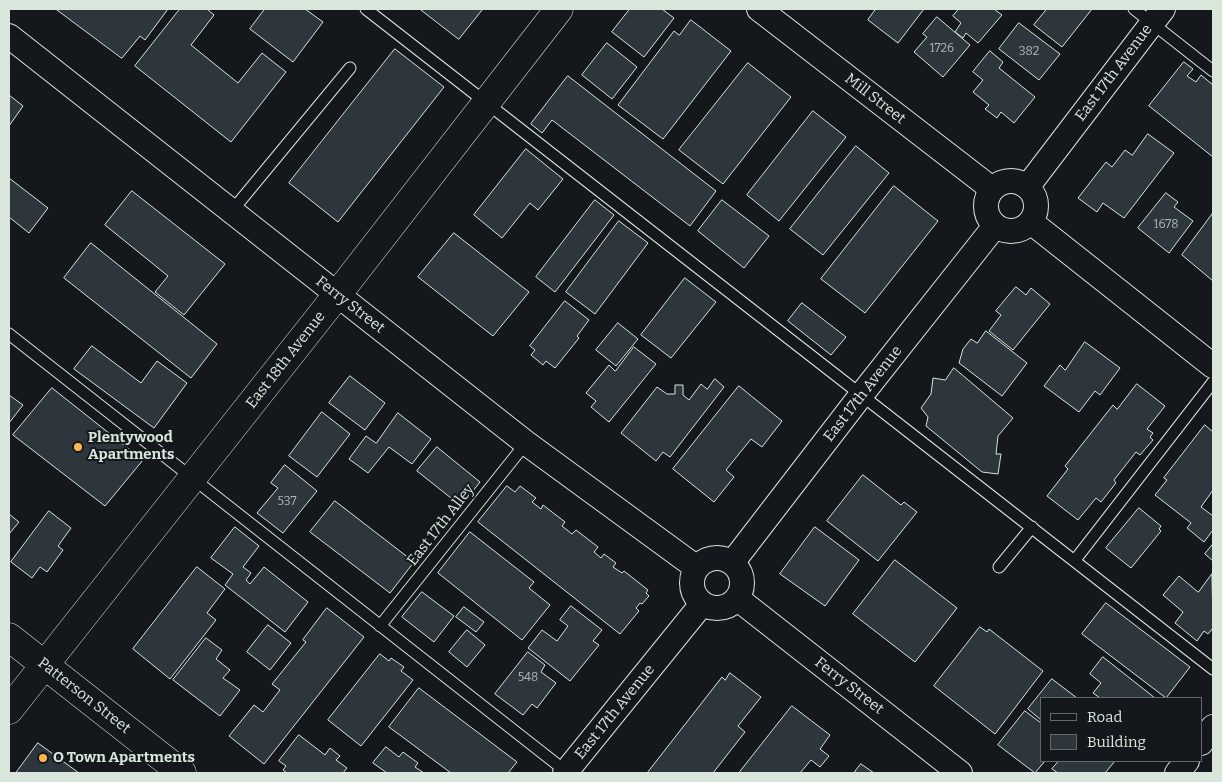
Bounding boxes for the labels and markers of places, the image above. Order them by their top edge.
place label: Plentywood Apartments [88,429,174,464]
marker: Plentywood Apartments [72,441,84,453]
place label: O Town Apartments [53,749,195,767]
marker: O Town Apartments [37,752,49,764]

